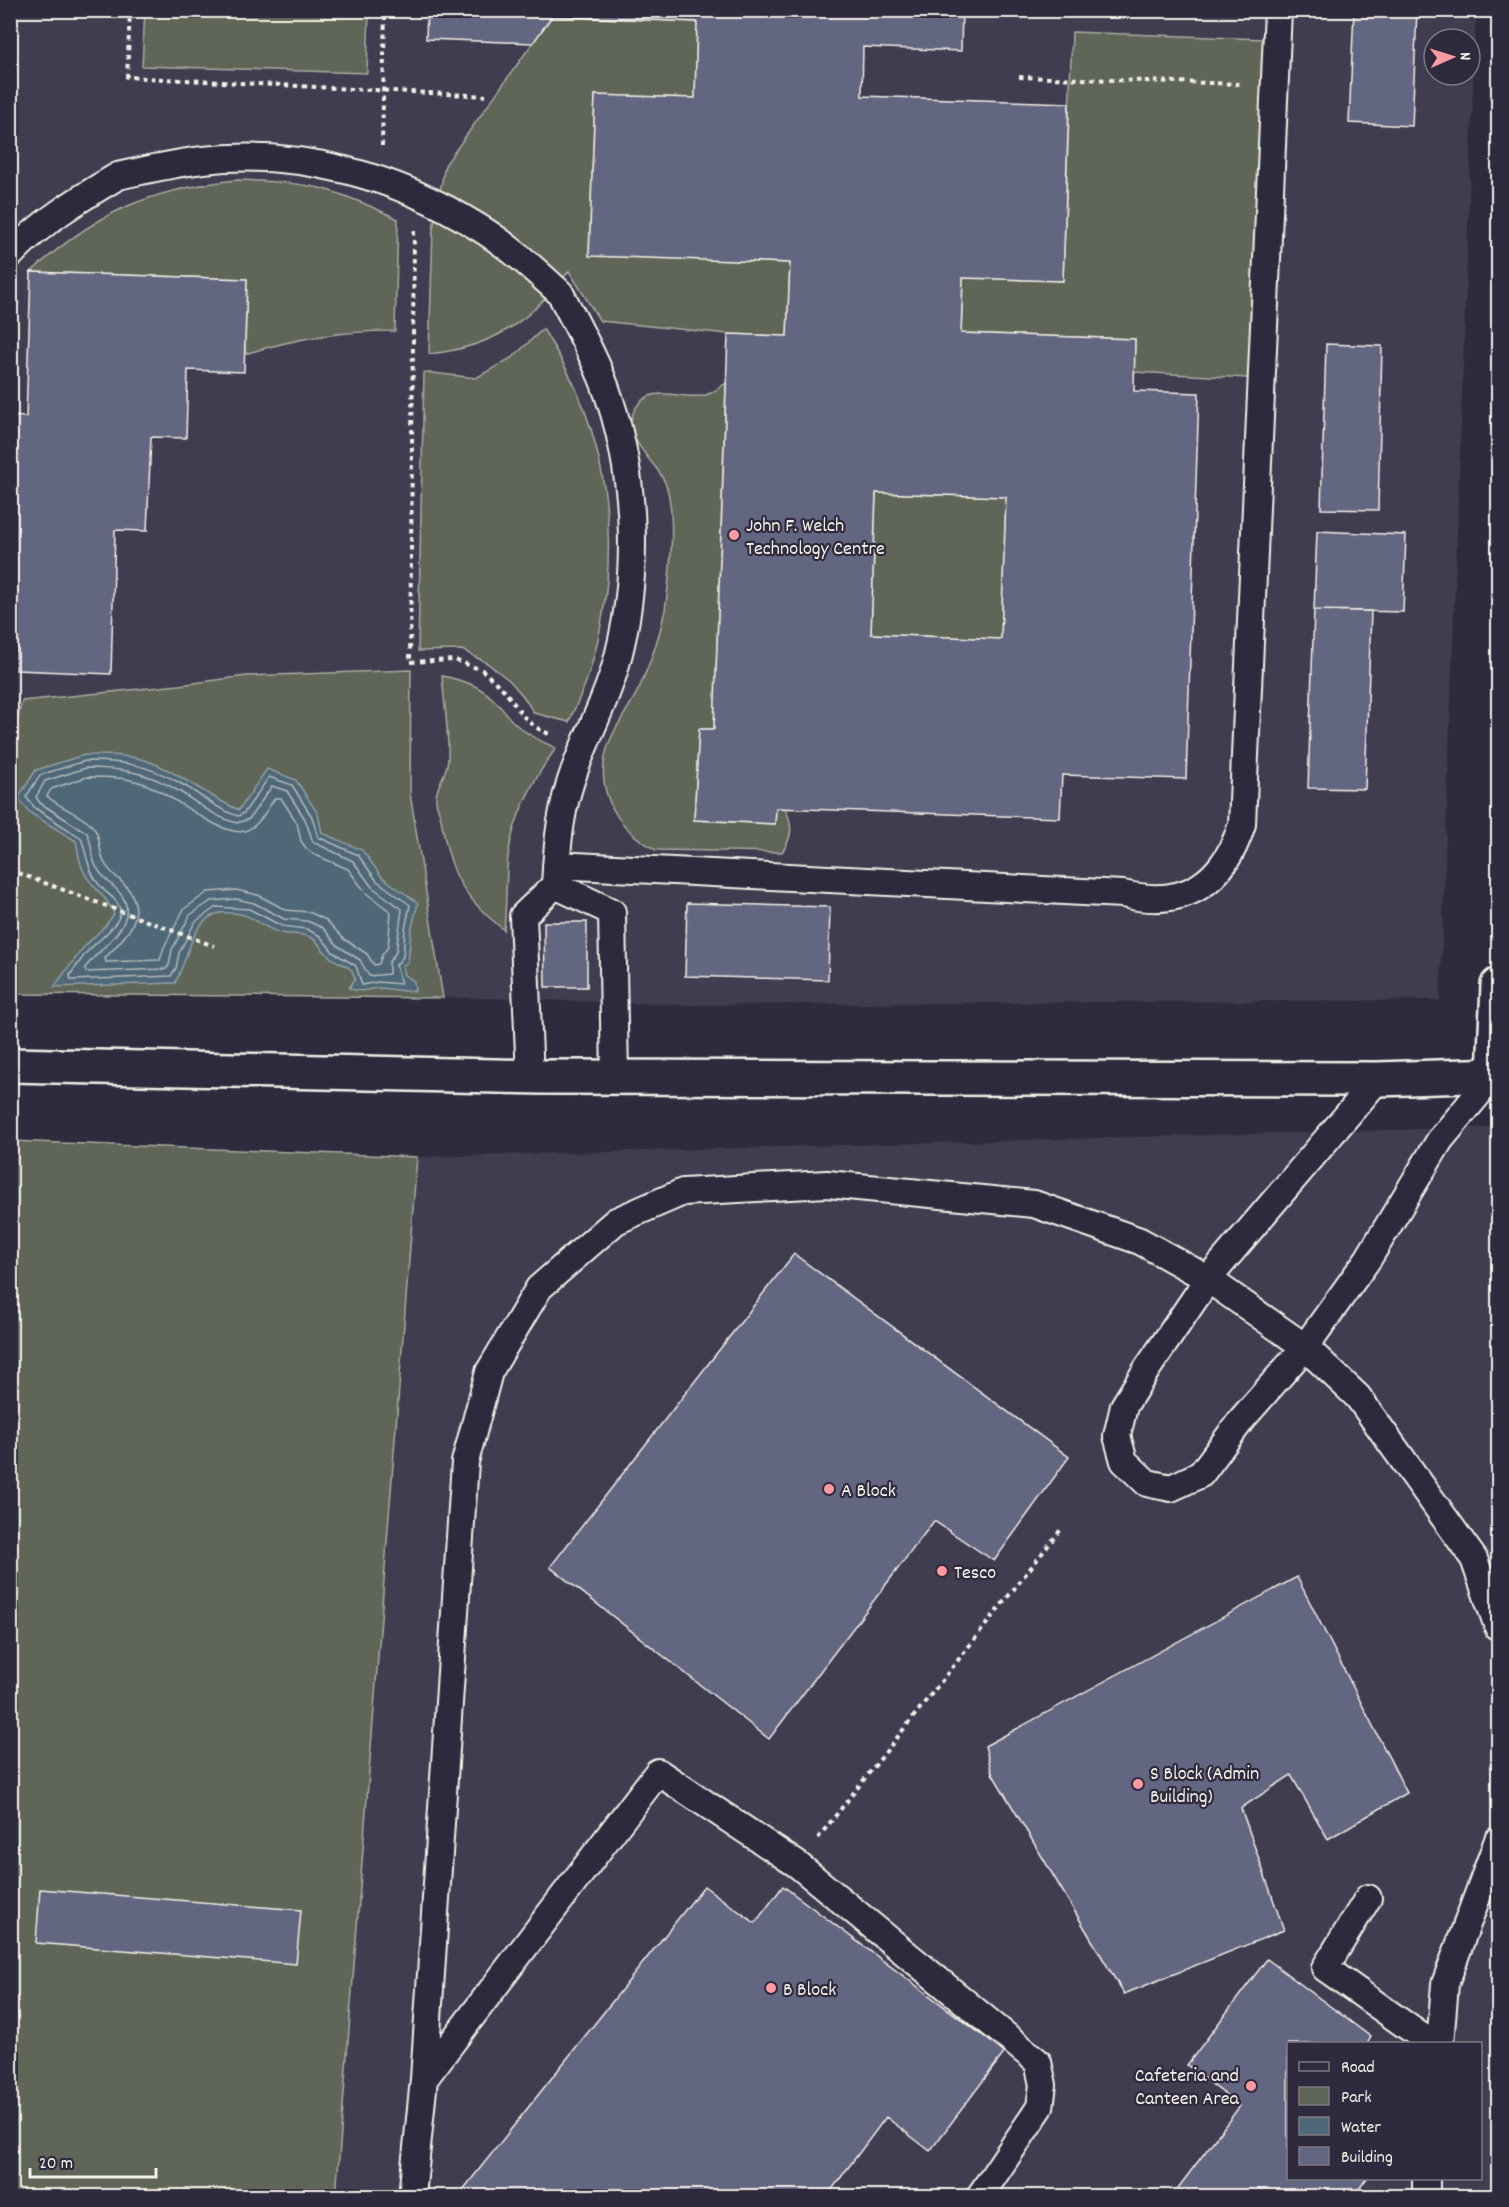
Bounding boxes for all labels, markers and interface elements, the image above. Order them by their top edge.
north arrow [1422,27,1482,87]
text: N [1453,52,1476,61]
place label: John F. Welch Technology Centre [746,513,885,564]
marker: John F. Welch Technology Centre [727,528,741,542]
place label: A Block [841,1478,896,1506]
marker: A Block [822,1482,836,1496]
place label: Tesco [954,1560,996,1588]
marker: Tesco [935,1564,949,1578]
place label: S Block (Admin Building) [1150,1761,1259,1812]
marker: S Block (Admin Building) [1131,1777,1145,1791]
place label: B Block [783,1977,836,2005]
marker: B Block [764,1981,778,1995]
legend [1287,2042,1482,2180]
text: Road [1341,2056,1375,2081]
place label: Cafeteria and Canteen Area [1135,2063,1240,2114]
marker: Cafeteria and Canteen Area [1244,2079,1258,2093]
text: Park [1341,2086,1372,2111]
text: Water [1341,2116,1381,2141]
scale bar [30,2141,156,2179]
text: Building [1341,2146,1393,2171]
text: 20 m [39,2152,73,2177]

